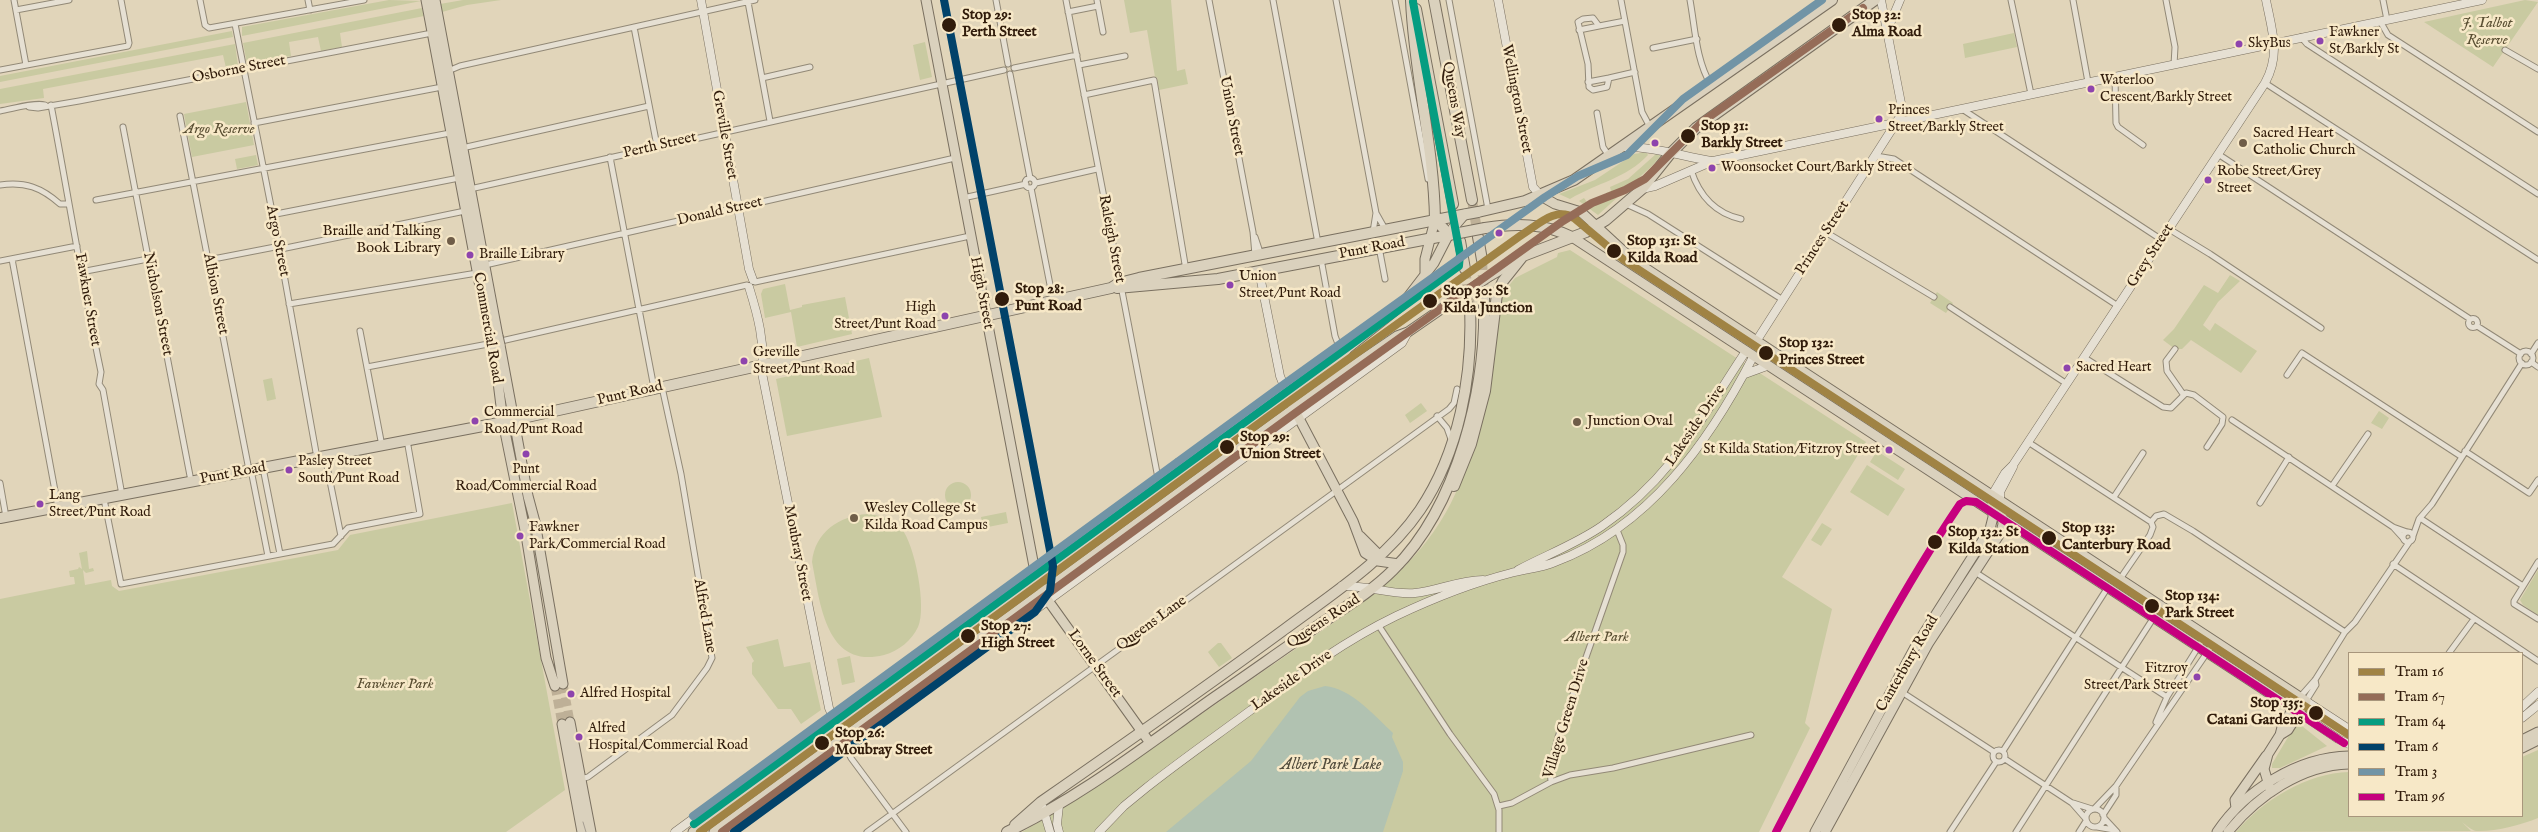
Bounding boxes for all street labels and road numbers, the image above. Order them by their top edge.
street label: Wellington Street [1497,43,1535,155]
street label: Osborne Street [191,52,287,88]
street label: Queens Way [1437,60,1469,140]
street label: Union Street [1214,75,1248,157]
street label: Greville Street [707,89,741,181]
street label: Perth Street [622,129,698,163]
street label: Donald Street [676,193,764,231]
street label: Raleigh Street [1094,193,1128,285]
street label: Princes Street [1792,197,1854,279]
street label: Argo Street [261,204,293,278]
street label: Grey Street [2124,221,2178,291]
street label: Punt Road [1338,234,1406,264]
street label: Nicholson Street [138,251,176,357]
street label: Fawkner Street [70,252,104,348]
street label: Albion Street [198,252,232,336]
street label: High Street [965,255,997,331]
street label: Commercial Road [468,271,506,385]
street label: Punt Road [595,378,665,410]
street label: Lakeside Drive [1662,382,1730,470]
street label: Punt Road [199,459,267,489]
street label: Moubray Street [779,503,815,603]
street label: Alfred Lane [689,577,719,655]
street label: Queens Road [1284,591,1364,653]
street label: Queens Lane [1113,593,1191,655]
street label: Canterbury Road [1873,613,1943,715]
street label: Lorne Street [1063,626,1125,702]
street label: Lakeside Drive [1248,647,1336,715]
street label: Village Green Drive [1540,657,1594,781]

